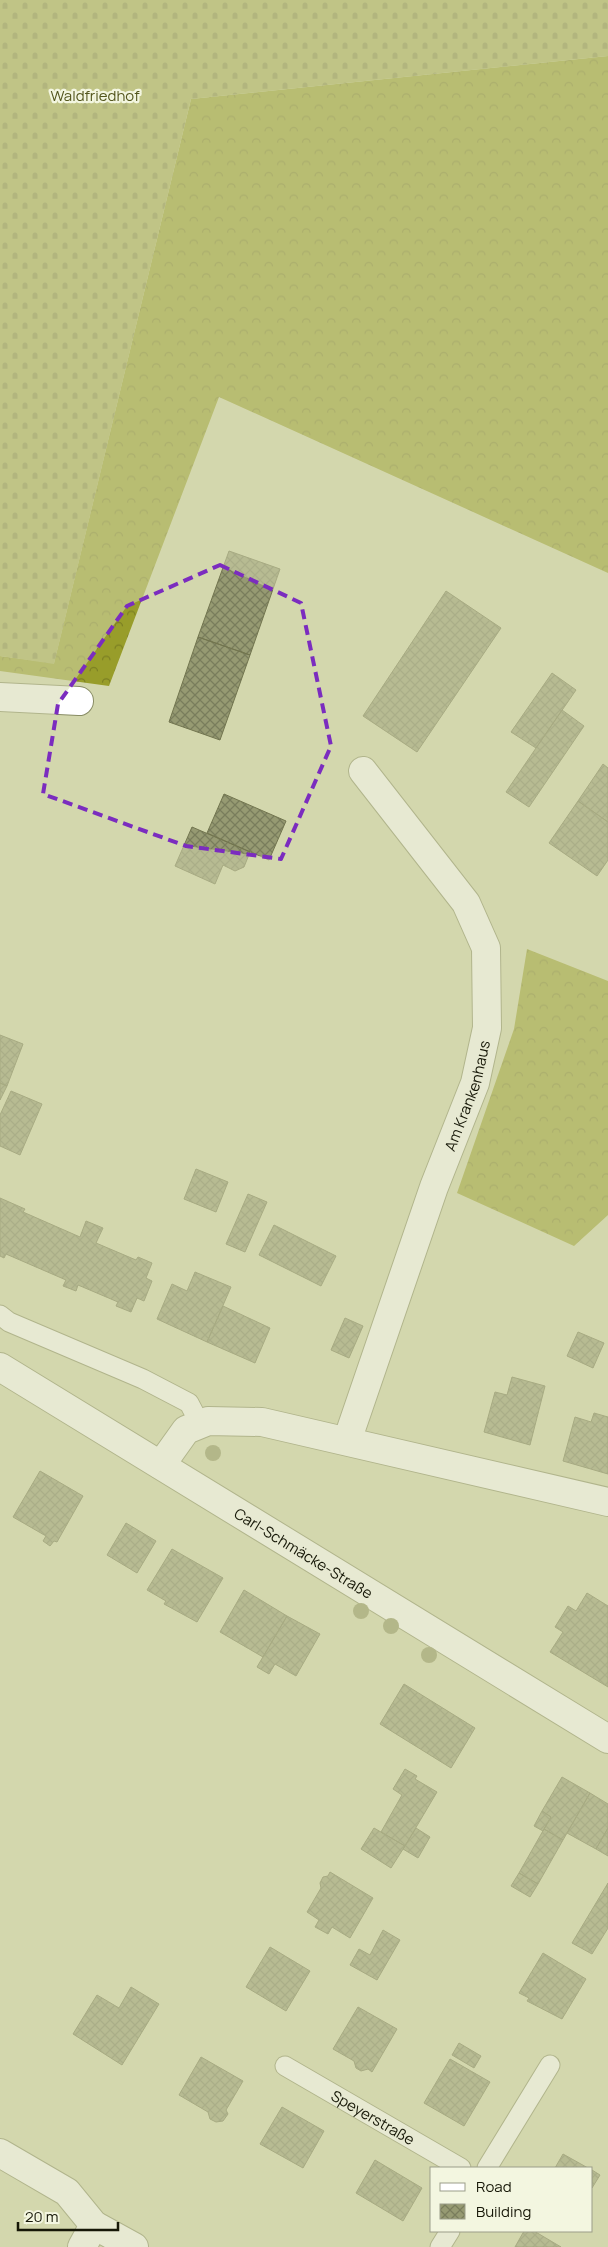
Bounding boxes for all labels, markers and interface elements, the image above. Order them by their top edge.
park label: Waldfriedhof [50,85,140,106]
street label: Am Krankenhaus [439,1038,495,1154]
street label: Carl-Schmäcke-Straße [230,1502,377,1603]
street label: Speyerstraße [328,2085,419,2150]
legend [430,2167,593,2232]
text: Road [476,2176,512,2197]
scale bar [18,2200,118,2232]
text: Building [476,2201,531,2222]
text: 20 m [25,2206,58,2227]

